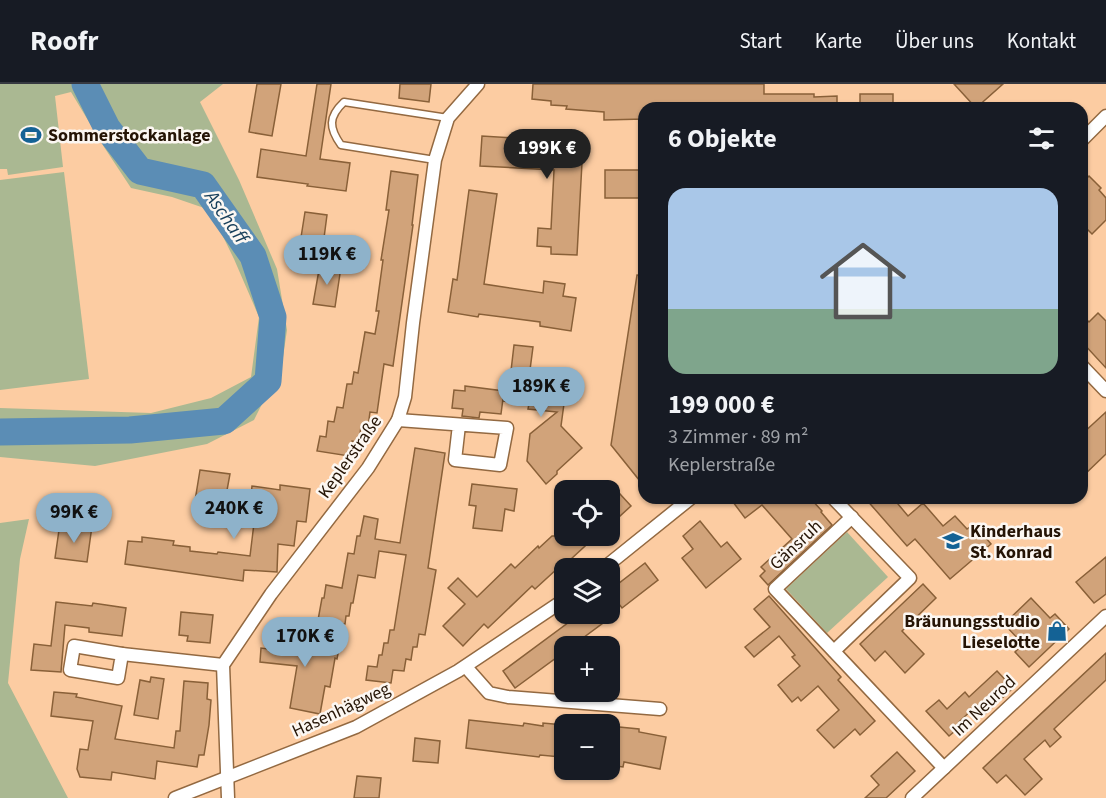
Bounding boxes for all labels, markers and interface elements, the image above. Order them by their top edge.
text: Roofr [30,21,99,61]
text: Start [739,26,782,56]
text: Karte [815,26,862,56]
text: Über uns [895,26,974,56]
text: Kontakt [1007,26,1076,56]
text: 6 Objekte [668,120,777,157]
icon: filters [1025,122,1058,155]
sports icon: Sommerstockanlage [19,123,43,147]
place label: Sommerstockanlage [48,123,211,148]
pin: 199K € [498,129,596,180]
text: 199K € [518,134,576,162]
water label: Aschaff [196,183,256,252]
icon: home [809,227,917,335]
pin: 119K € [278,235,376,286]
text: 119K € [298,240,356,268]
pin: 189K € [492,367,590,418]
text: 189K € [512,372,570,400]
text: 199 000 € [668,386,775,423]
street label: Keplerstraße [312,410,388,504]
text: 3 Zimmer · 89 m² [668,423,808,451]
text: Keplerstraße [668,451,775,479]
map controls [554,480,620,780]
button: locate [554,480,620,546]
pin: 240K € [185,489,283,540]
pin: 99K € [32,493,116,544]
text: 240K € [205,494,263,522]
text: 99K € [50,498,98,526]
street label: Gänsruh [764,514,828,576]
place label: Kinderhaus St. Konrad [970,519,1061,565]
school or university icon: Kinderhaus St. Konrad [941,529,965,553]
button: layers [554,558,620,624]
place label: Bräunungsstudio Lieselotte [904,609,1040,655]
pin: 170K € [256,617,354,668]
shop icon: Bräunungsstudio Lieselotte [1045,619,1069,643]
text: 170K € [276,622,334,650]
button: + [554,636,620,702]
street label: Im Neurod [946,670,1022,742]
street label: Hasenhägweg [288,676,394,744]
button: − [554,714,620,780]

